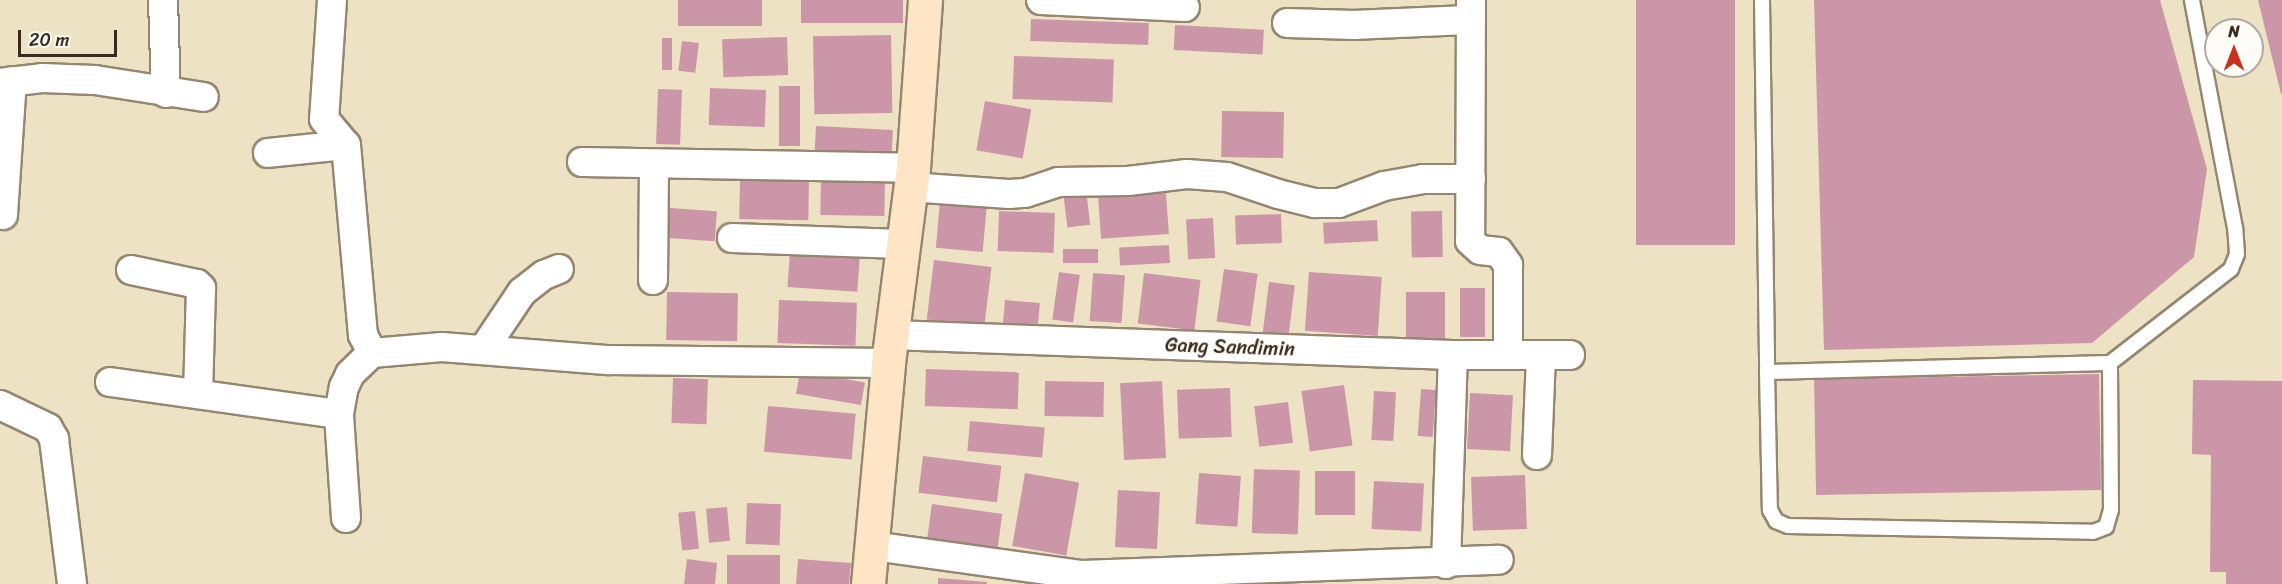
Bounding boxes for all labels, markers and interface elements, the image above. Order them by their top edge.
text: N [2228,17,2240,46]
scale bar [21,18,120,56]
north arrow [2204,18,2264,78]
text: 20 m [29,24,69,56]
street label: Gang Sandimin [1165,333,1295,361]

